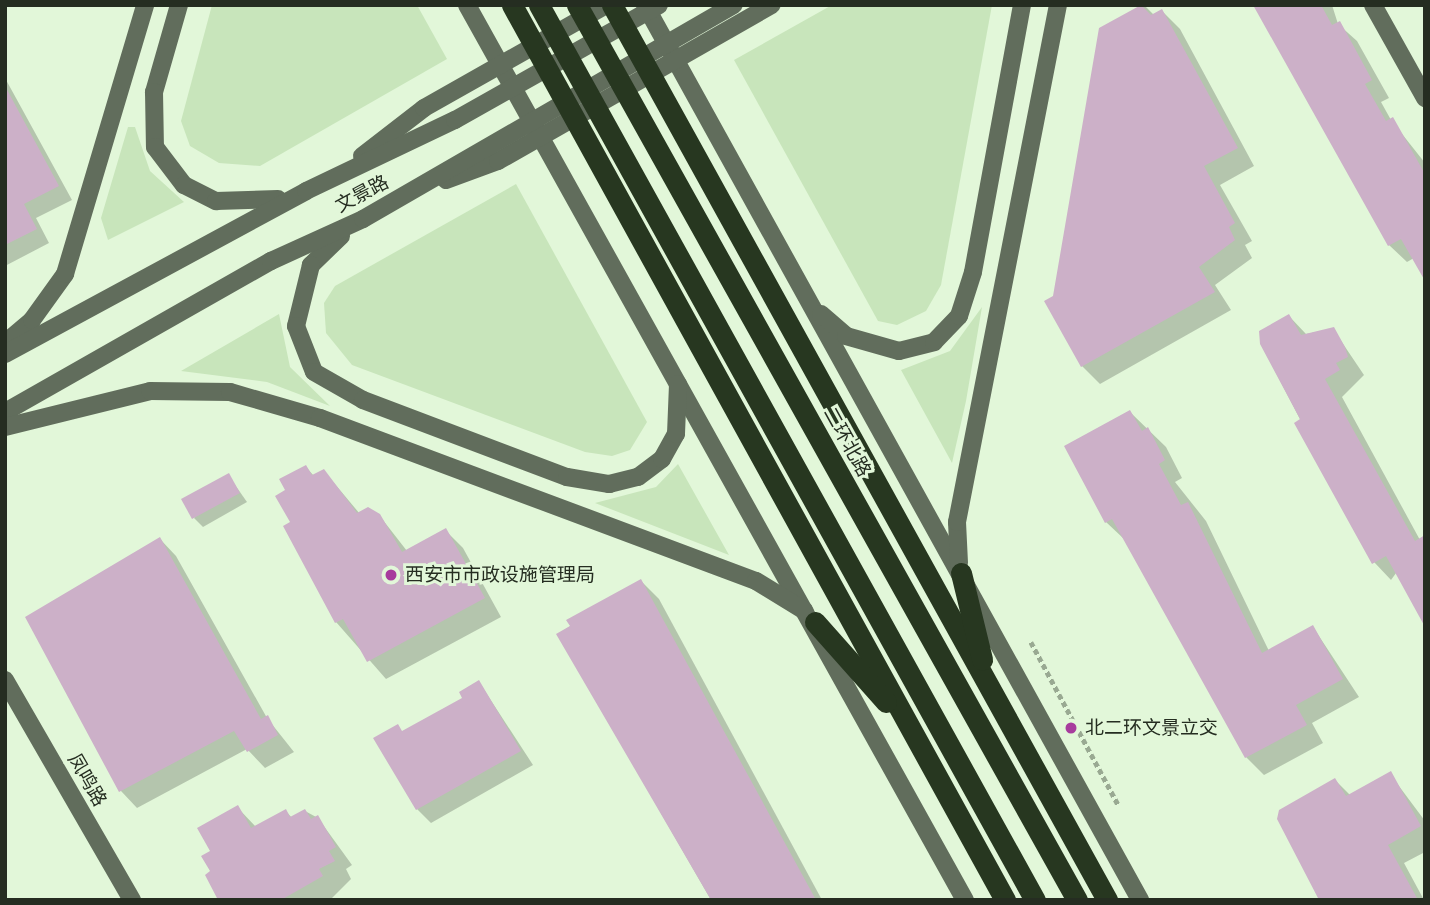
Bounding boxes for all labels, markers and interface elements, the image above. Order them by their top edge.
street label: 文景路 [331,171,393,217]
street label: 二环北路 [819,403,875,481]
place label: 西安市市政设施管理局 [405,564,595,586]
marker: 西安市市政设施管理局 [383,567,399,583]
place label: 北二环文景立交 [1085,717,1218,739]
marker: 北二环文景立交 [1063,720,1079,736]
street label: 凤鸣路 [63,750,111,810]

